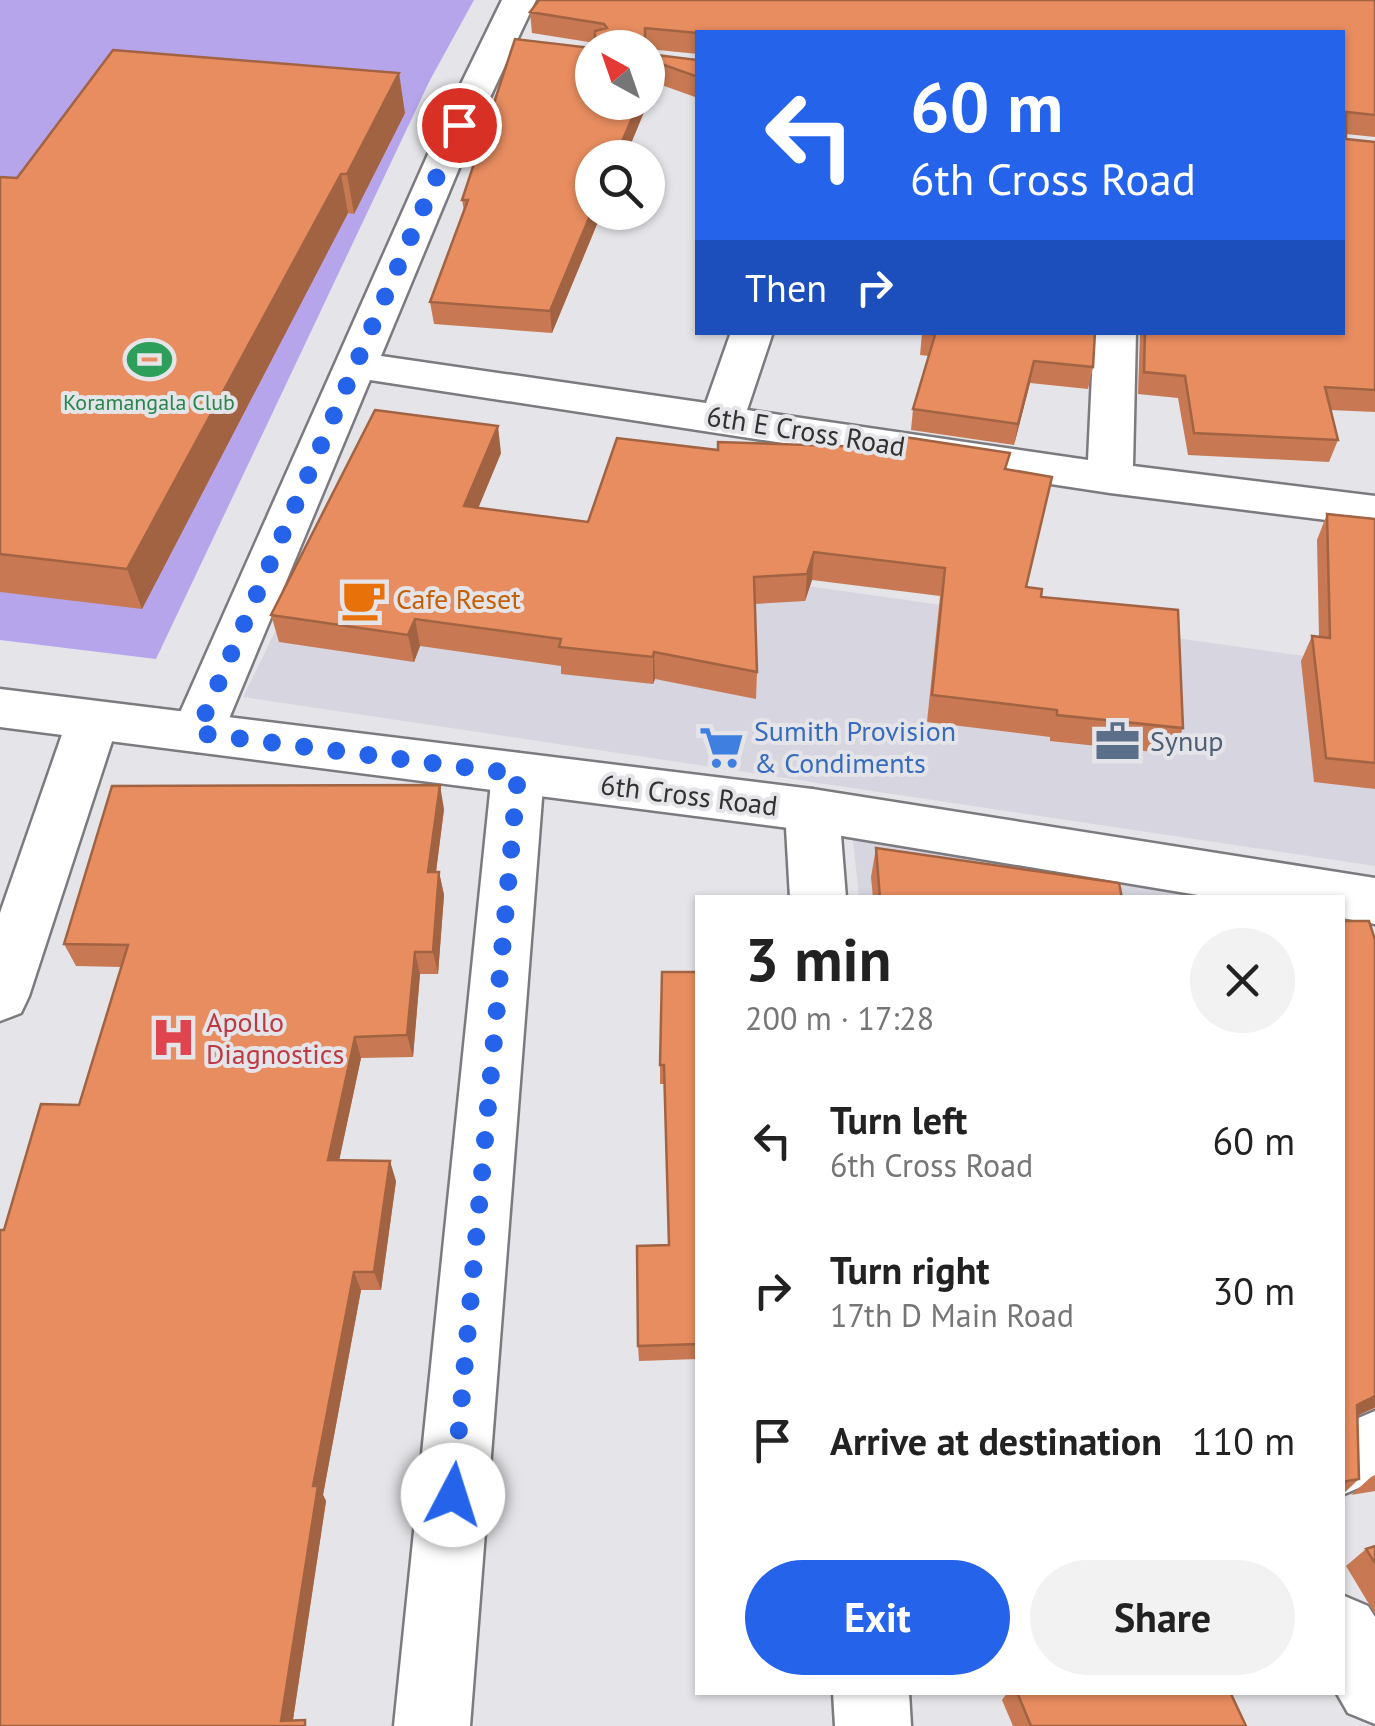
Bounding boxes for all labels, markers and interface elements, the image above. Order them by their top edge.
north arrow [575,30,665,120]
map controls [575,30,665,230]
text: 60 m [910,61,1063,151]
icon: left [745,70,875,200]
pin [417,83,502,168]
icon: arrive [432,98,487,153]
button: search [575,140,665,230]
text: 6th Cross Road [910,149,1196,207]
icon: right [847,260,902,315]
text: Then [745,263,827,312]
sports icon: Koramangala Club [125,336,173,384]
place label: Koramangala Club [63,388,235,416]
street label: 6th E Cross Road [704,397,908,464]
cafe icon: Cafe Reset [339,575,387,623]
place label: Cafe Reset [396,580,521,617]
place label: Sumith Provision & Condiments [754,712,956,781]
office icon: Synup [1093,717,1141,765]
place label: Synup [1150,722,1223,759]
supermarket icon: Sumith Provision & Condiments [697,723,745,771]
street label: 6th Cross Road [599,765,780,824]
text: 3 min [745,920,891,998]
button: close [1190,928,1295,1033]
text: 200 m · 17:28 [745,997,934,1039]
place label: Apollo Diagnostics [206,1003,344,1072]
hospital icon: Apollo Diagnostics [149,1014,197,1062]
text: Turn left [830,1095,967,1144]
icon: left [745,1113,800,1168]
text: 60 m [1213,1116,1295,1165]
text: 6th Cross Road [830,1144,1033,1186]
text: Turn right [830,1245,990,1294]
icon: right [745,1263,800,1318]
text: 30 m [1213,1266,1295,1315]
text: 17th D Main Road [830,1294,1074,1336]
icon: arrive [745,1413,800,1468]
text: Arrive at destination [830,1416,1162,1465]
text: 110 m [1192,1416,1295,1465]
position arrow [401,1443,505,1547]
button: Exit [745,1560,1010,1675]
button: Share [1030,1560,1295,1675]

